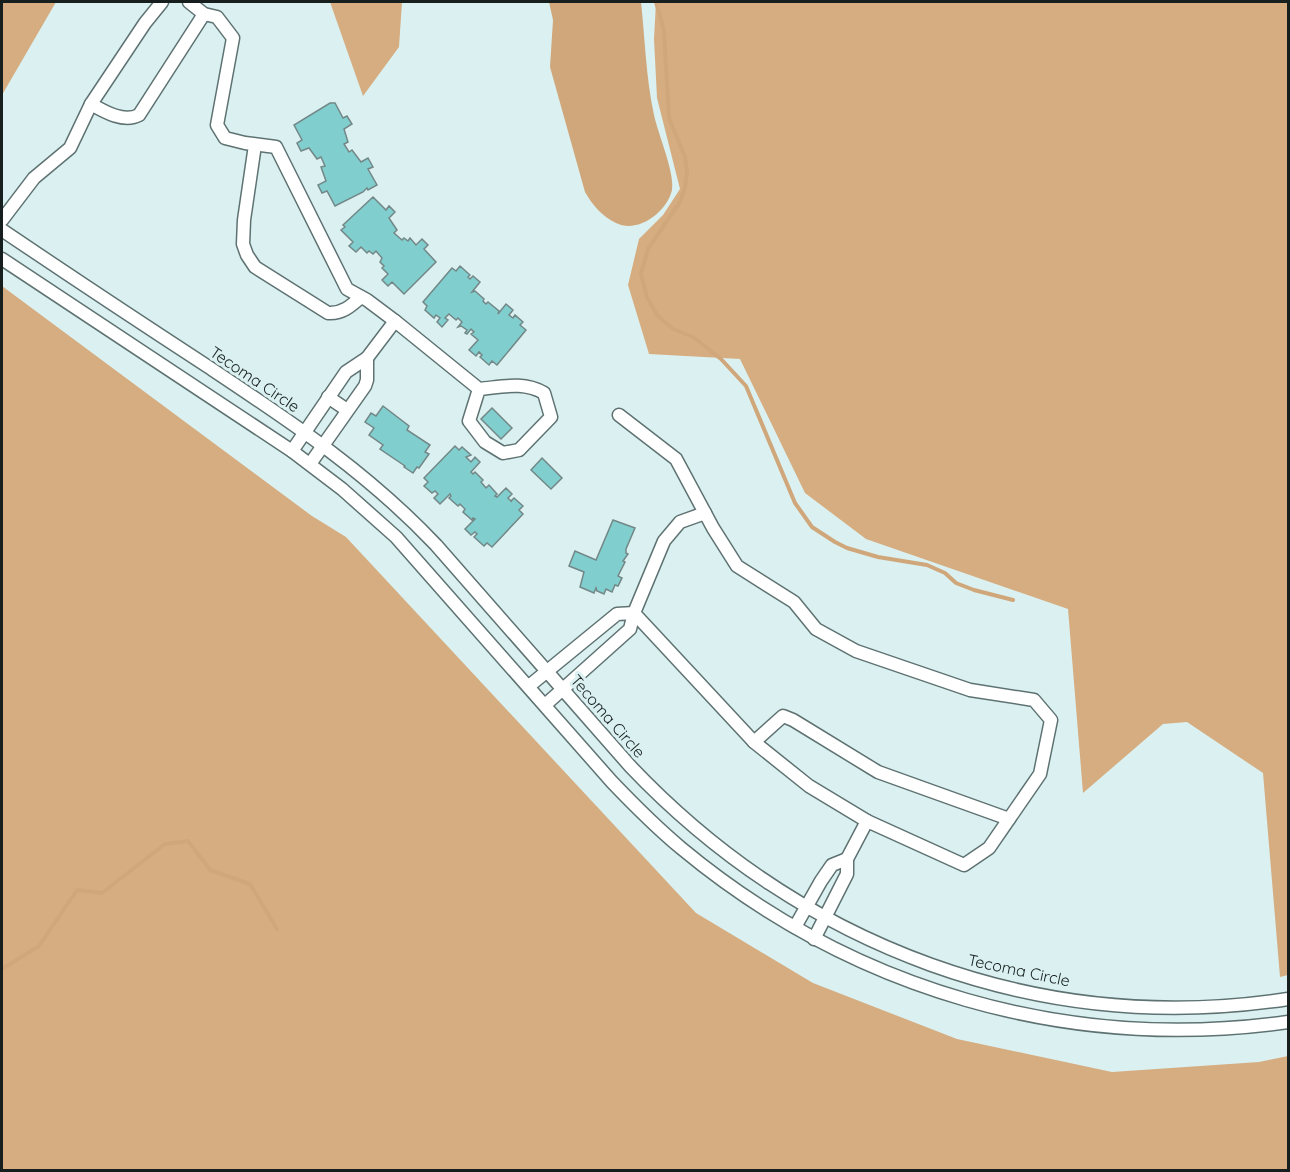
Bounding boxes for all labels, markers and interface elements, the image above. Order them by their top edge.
street label: Tecoma Circle [206,342,304,416]
street label: Tecoma Circle [566,670,650,762]
street label: Tecoma Circle [966,949,1072,991]

